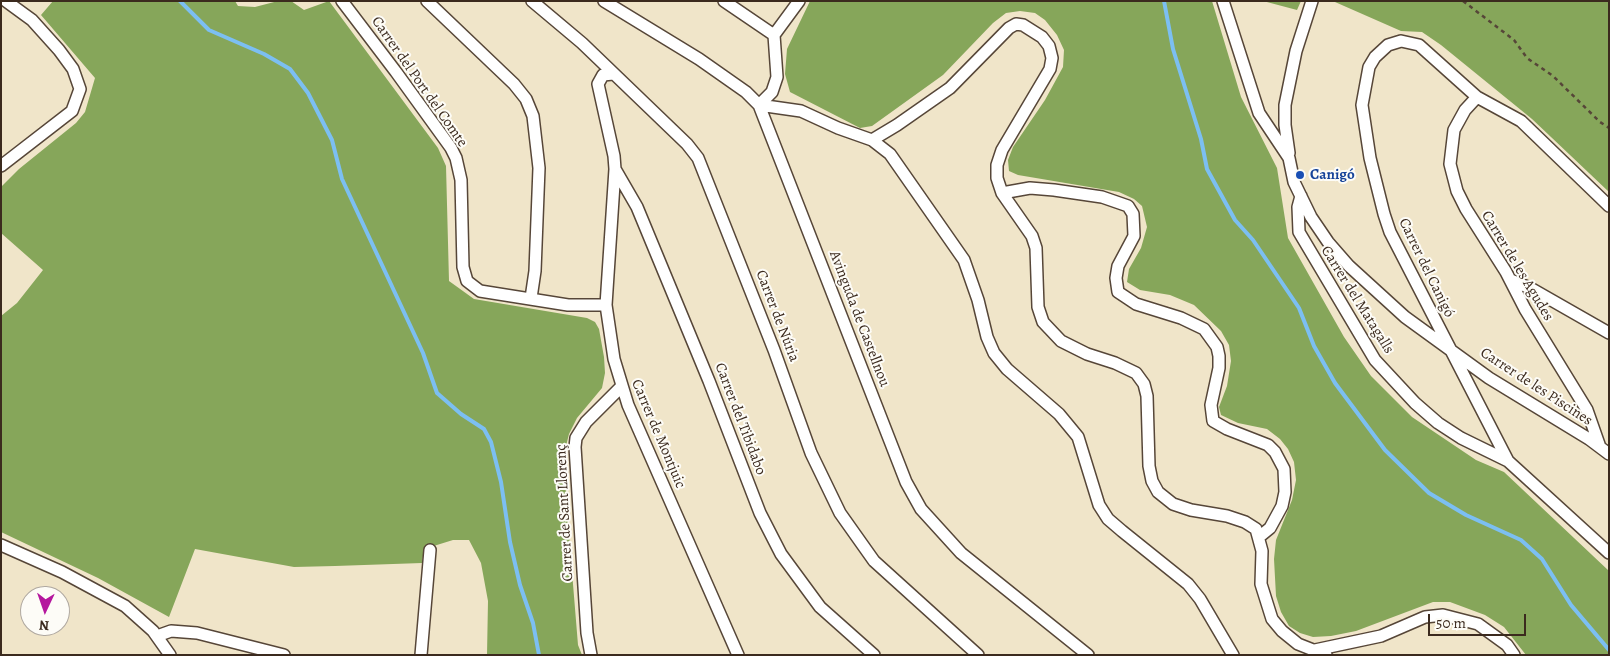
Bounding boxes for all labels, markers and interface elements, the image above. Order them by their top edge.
street label: Carrer del Port del Comte [367,13,471,151]
place label: Canigó [1310,166,1354,184]
marker: Canigó [1294,169,1306,181]
street label: Carrer de les Agudes [1477,208,1557,324]
street label: Carrer del Canigó [1394,215,1458,321]
street label: Carrer del Matagalls [1317,243,1397,357]
street label: Avinguda de Castellnou [825,248,893,390]
street label: Carrer de Núria [751,268,803,364]
street label: Carrer de les Piscines [1476,344,1596,430]
street label: Carrer del Tibidabo [710,360,770,478]
street label: Carrer de Montjuic [627,377,689,491]
street label: Carrer de Sant Llorenç [552,444,578,582]
north arrow [20,586,70,636]
scale bar [1430,604,1528,636]
text: 50 m [1436,613,1466,633]
text: N [39,616,50,635]

